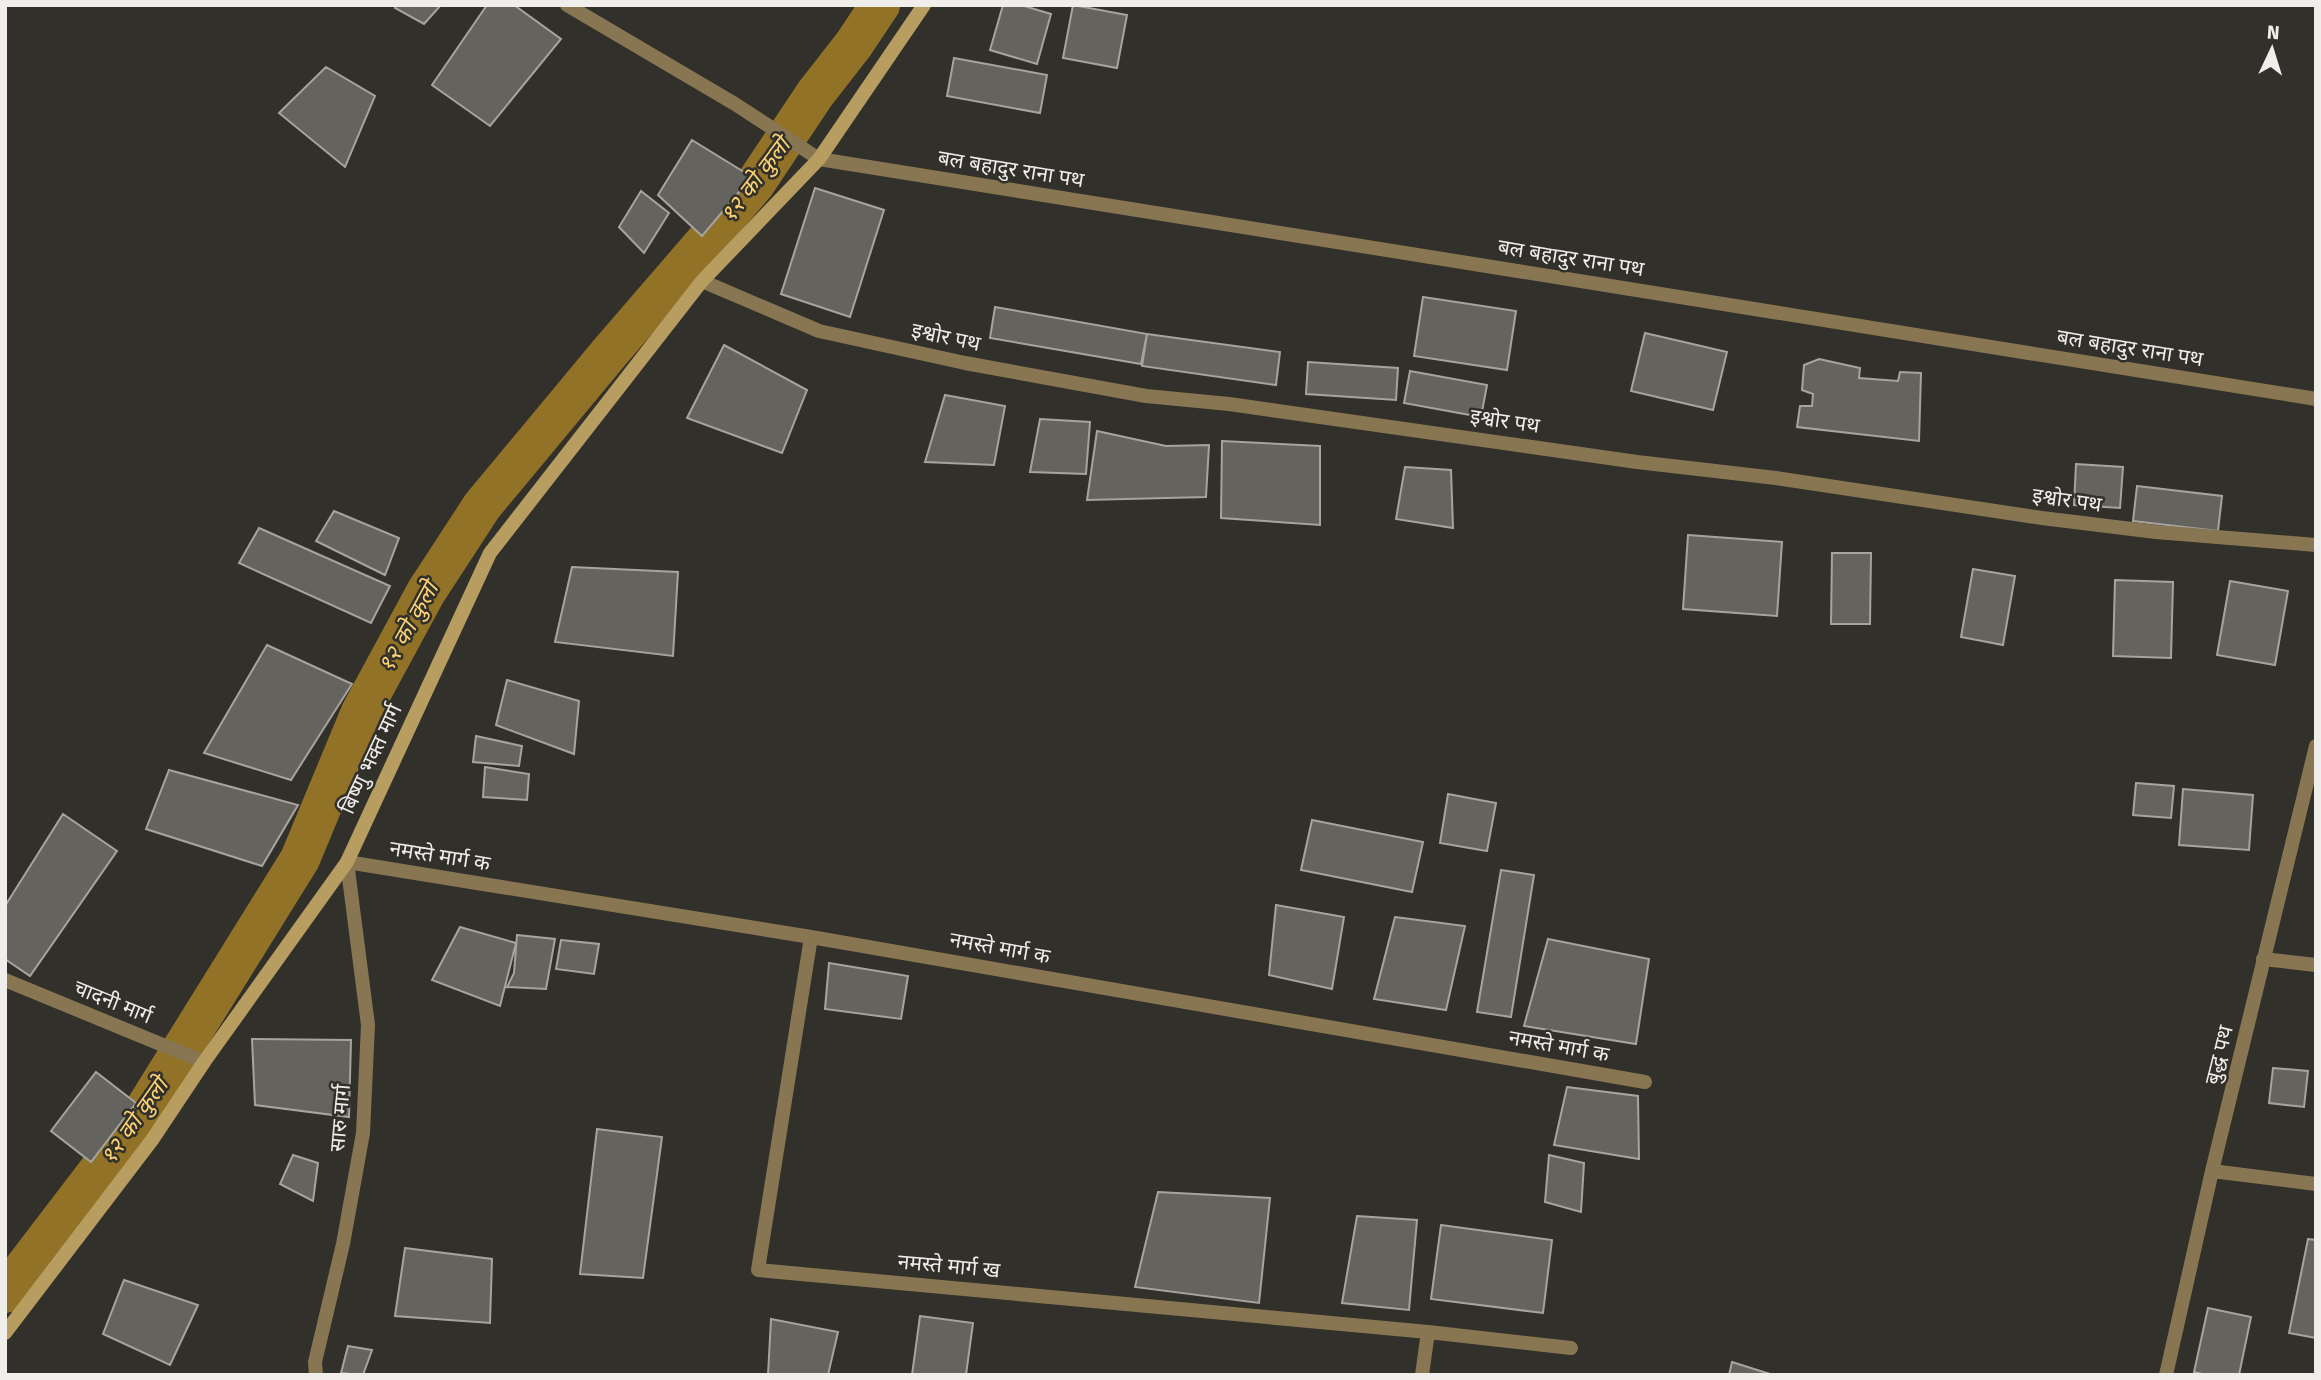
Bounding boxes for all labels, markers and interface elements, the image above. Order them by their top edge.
north arrow [2237,14,2307,84]
text: N [2266,21,2280,44]
water label: १२ को कुलो [714,129,799,228]
street label: बल बहादुर राना पथ [936,145,1087,194]
street label: बल बहादुर राना पथ [1496,234,1647,283]
street label: इश्वोर पथ [909,317,983,357]
street label: बल बहादुर राना पथ [2055,324,2206,373]
street label: इश्वोर पथ [1469,403,1542,439]
street label: इश्वोर पथ [2031,482,2104,518]
water label: १२ को कुलो [372,574,447,677]
street label: बिष्णु भक्त मार्ग [334,699,408,818]
street label: नमस्ते मार्ग क [388,835,493,877]
street label: नमस्ते मार्ग क [948,926,1053,970]
street label: चादनी मार्ग [70,975,157,1030]
street label: बुद्ध पथ [2199,1022,2239,1087]
street label: नमस्ते मार्ग क [1507,1024,1612,1068]
water label: १२ को कुलो [94,1069,177,1170]
street label: सारु मार्ग [324,1082,356,1153]
street label: नमस्ते मार्ग ख [897,1249,1002,1283]

